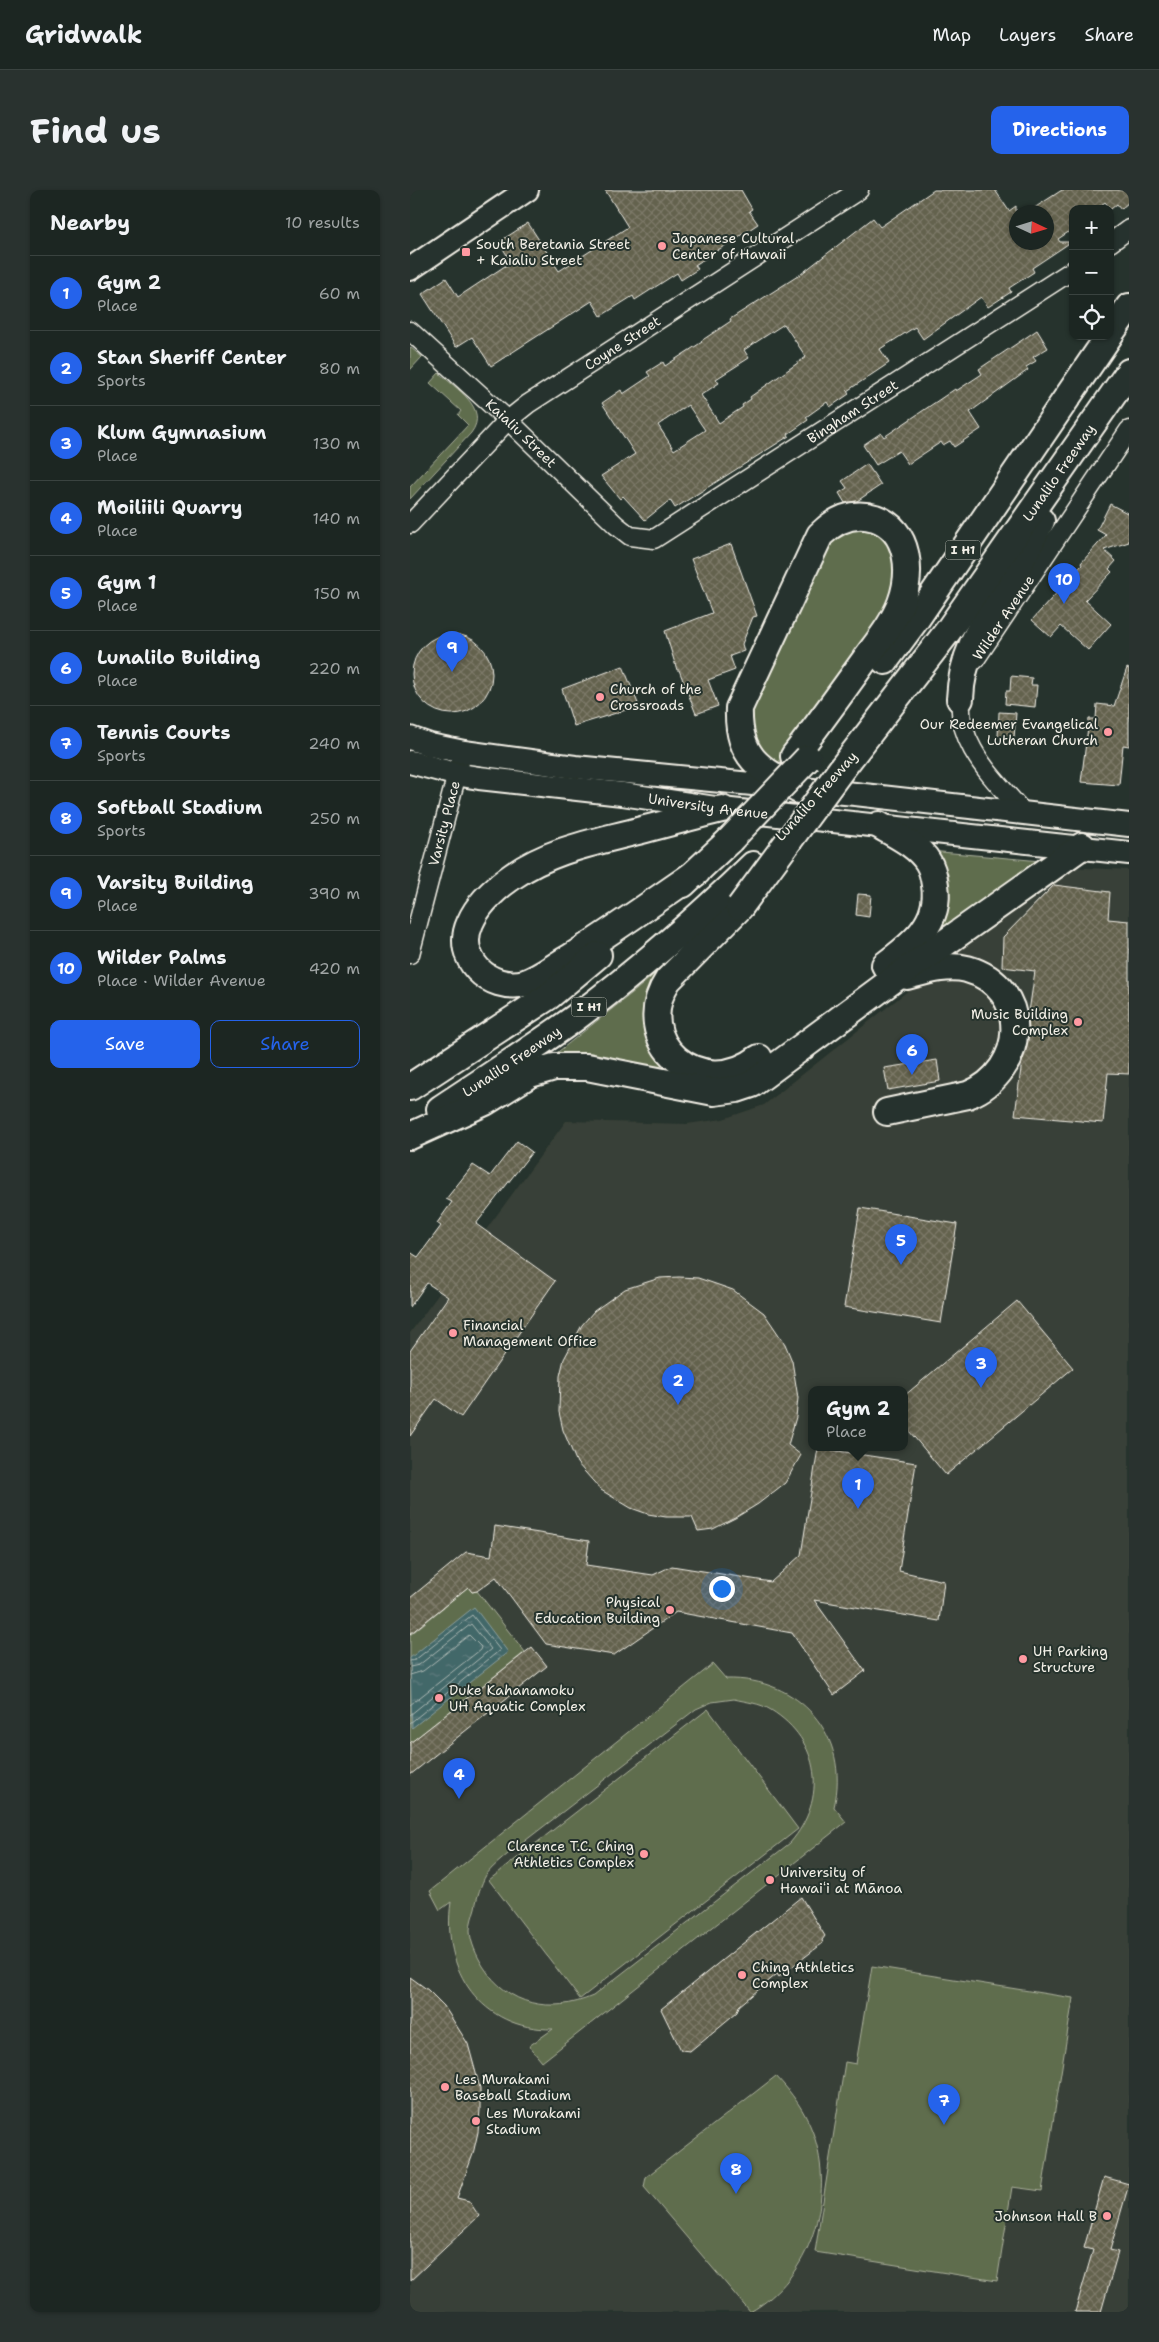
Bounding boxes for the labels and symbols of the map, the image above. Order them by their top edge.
north arrow [1009,205,1054,250]
place label: Japanese Cultural Center of Hawaii [672,229,795,263]
place label: South Beretania Street + Kaialiu Street [476,235,630,269]
marker: Japanese Cultural Center of Hawaii [656,240,668,252]
marker: South Beretania Street + Kaialiu Street [460,246,472,258]
street label: Coyne Street [581,312,664,374]
street label: Bingham Street [804,376,901,447]
street label: Kaialiu Street [482,395,561,471]
street label: Lunalilo Freeway [1018,420,1099,525]
road number: I H1 [946,540,980,560]
pin: 10 [1048,563,1080,604]
street label: Wilder Avenue [968,572,1038,664]
pin: 9 [436,631,468,672]
place label: Church of the Crossroads [610,680,702,714]
marker: Church of the Crossroads [594,691,606,703]
place label: Our Redeemer Evangelical Lutheran Church [920,715,1099,749]
marker: Our Redeemer Evangelical Lutheran Church [1102,726,1114,738]
street label: Lunalilo Freeway [771,747,861,845]
street label: Varsity Place [424,779,464,868]
street label: University Avenue [647,789,769,823]
road number: I H1 [572,998,606,1016]
place label: Music Building Complex [971,1005,1068,1039]
marker: Music Building Complex [1072,1016,1084,1028]
street label: Lunalilo Freeway [459,1022,564,1101]
pin: 6 [896,1034,928,1075]
pin: 5 [885,1224,917,1265]
place label: Financial Management Office [463,1316,597,1350]
marker: Financial Management Office [447,1327,459,1339]
pin: 3 [965,1347,997,1388]
pin: 2 [662,1364,694,1405]
pin: 1 [842,1468,874,1509]
your location [709,1576,735,1602]
place label: Physical Education Building [535,1593,661,1627]
marker: Physical Education Building [664,1604,676,1616]
place label: UH Parking Structure [1033,1642,1108,1676]
marker: UH Parking Structure [1017,1653,1029,1665]
place label: Duke Kahanamoku UH Aquatic Complex [449,1681,586,1715]
marker: Duke Kahanamoku UH Aquatic Complex [433,1692,445,1704]
pin: 4 [443,1758,475,1799]
place label: Clarence T.C. Ching Athletics Complex [507,1837,634,1871]
marker: Clarence T.C. Ching Athletics Complex [638,1848,650,1860]
place label: University of Hawaiʻi at Mānoa [780,1863,902,1897]
marker: University of Hawaiʻi at Mānoa [764,1874,776,1886]
place label: Ching Athletics Complex [752,1958,854,1992]
marker: Ching Athletics Complex [736,1969,748,1981]
place label: Les Murakami Baseball Stadium [455,2070,571,2104]
marker: Les Murakami Baseball Stadium [439,2081,451,2093]
pin: 7 [928,2084,960,2125]
place label: Les Murakami Stadium [486,2104,581,2138]
marker: Les Murakami Stadium [470,2115,482,2127]
pin: 8 [720,2153,752,2194]
place label: Johnson Hall B [995,2207,1097,2225]
marker: Johnson Hall B [1101,2210,1113,2222]

